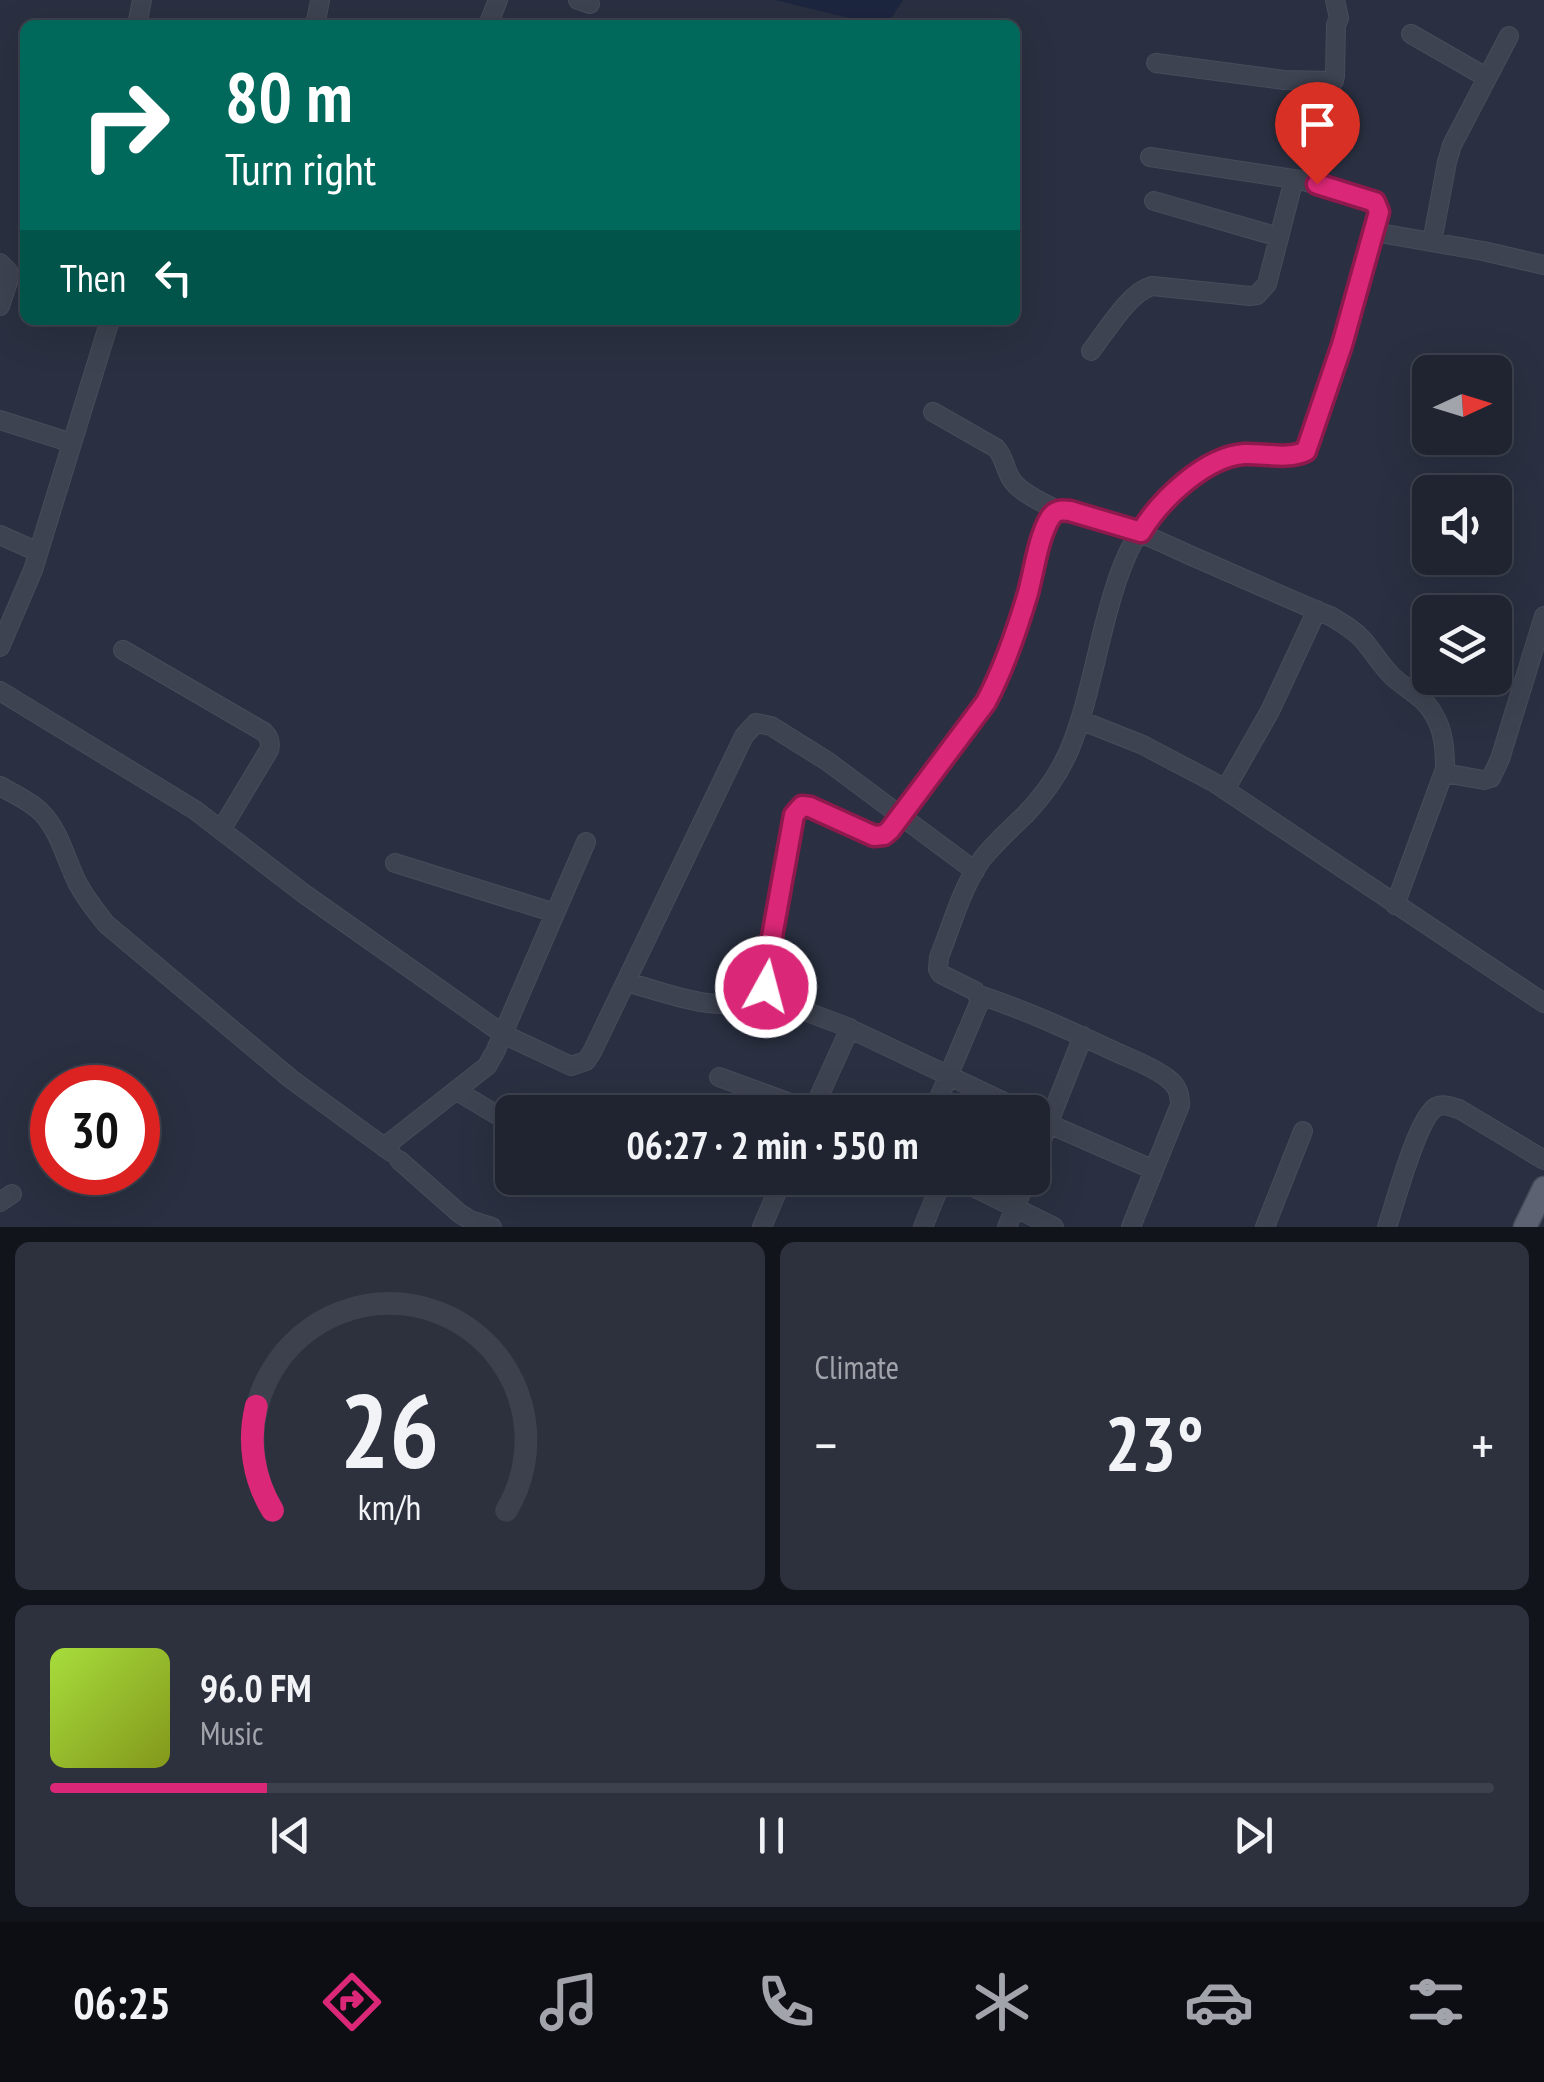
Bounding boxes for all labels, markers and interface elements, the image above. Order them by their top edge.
text: 80 m [225,51,353,141]
icon: right [60,60,190,190]
pin [1275,82,1360,185]
icon: arrive [1290,97,1345,152]
text: Turn right [225,139,376,197]
icon: left [146,250,201,305]
text: Then [60,253,126,302]
north arrow [1412,355,1512,455]
map controls [1412,355,1512,695]
button: sound [1412,475,1512,575]
button: layers [1412,595,1512,695]
position arrow [714,935,818,1039]
speed limit sign: 30 [30,1065,160,1195]
text: 06:27 · 2 min · 550 m [626,1120,919,1169]
text: Climate [815,1346,899,1388]
text: 26 [340,1362,439,1497]
text: 23° [1105,1395,1204,1492]
text: − [815,1409,837,1480]
text: + [1471,1409,1494,1480]
text: km/h [358,1484,421,1530]
text: 96.0 FM [200,1663,312,1712]
text: Music [200,1712,263,1754]
icon: previous [263,1808,318,1863]
icon: pause [744,1808,799,1863]
icon: next [1226,1808,1281,1863]
icon: directions [317,1967,387,2037]
icon: music [534,1967,604,2037]
icon: phone [751,1967,821,2037]
icon: climate [967,1967,1037,2037]
icon: car [1184,1967,1254,2037]
icon: filters [1401,1967,1471,2037]
text: 06:25 [73,1973,171,2031]

